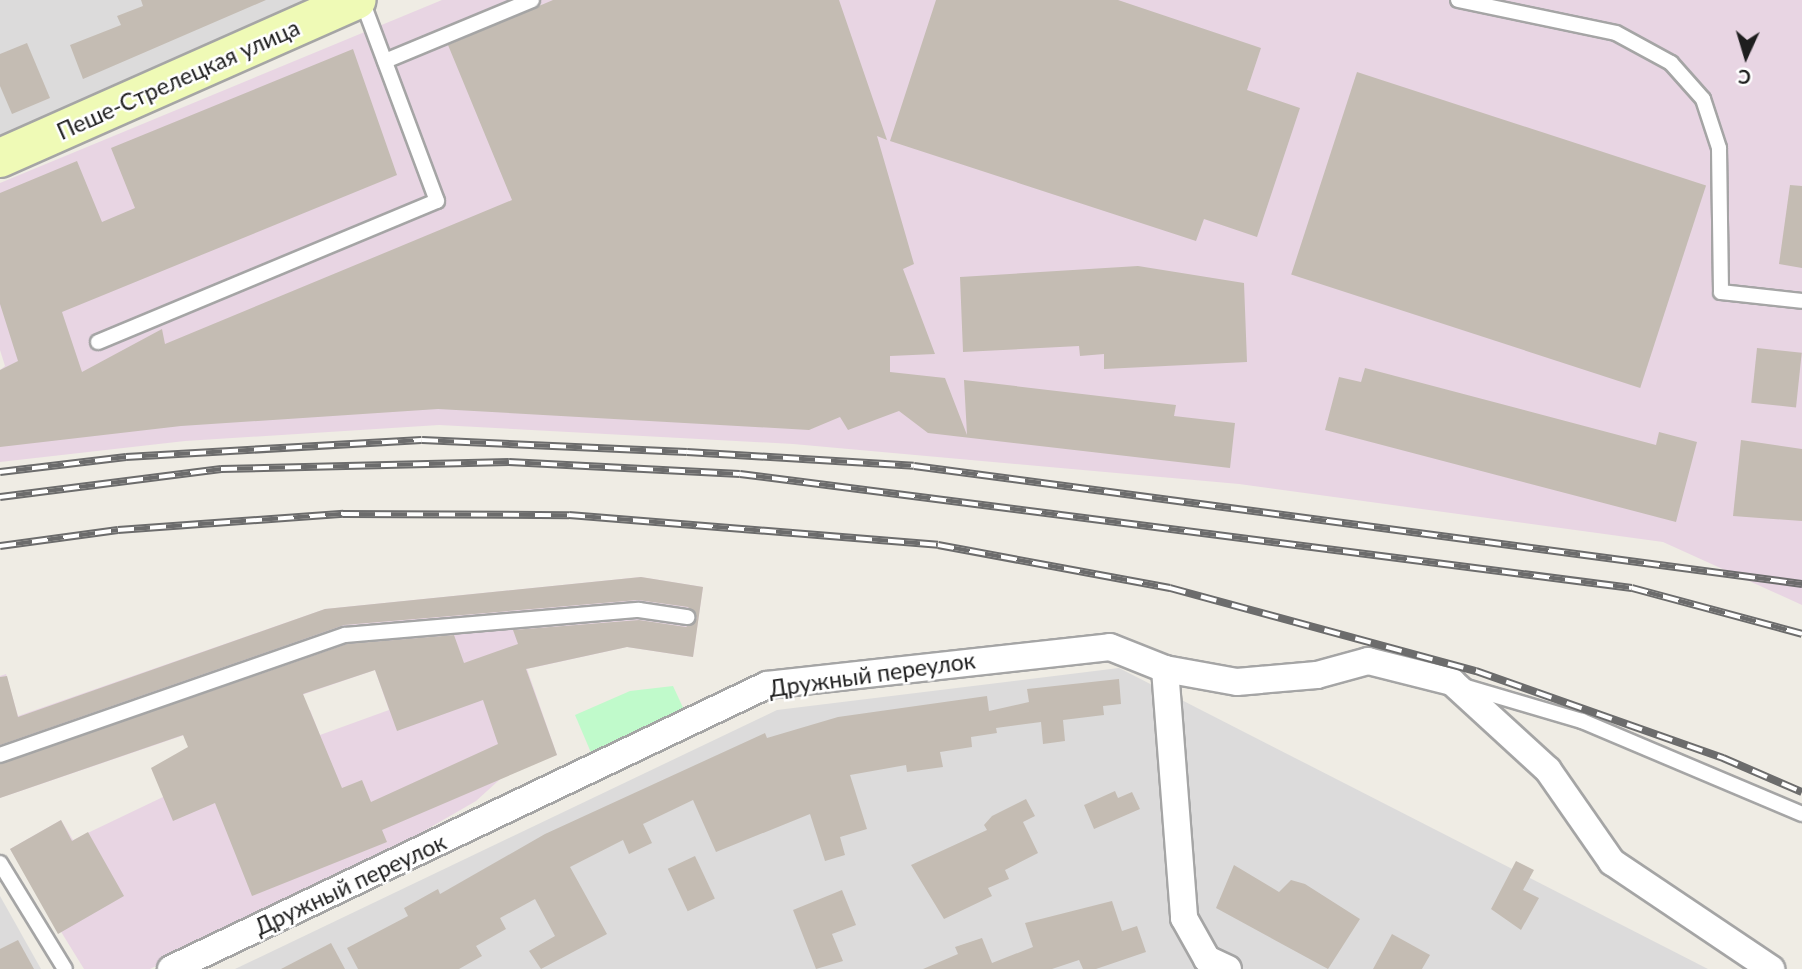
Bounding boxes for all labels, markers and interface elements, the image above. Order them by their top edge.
street label: Пеше-Стрелецкая улица [52,13,304,145]
north arrow [1711,21,1781,91]
text: С [1737,66,1752,89]
street label: Дружный переулок [767,646,977,702]
street label: Дружный переулок [250,828,450,940]

